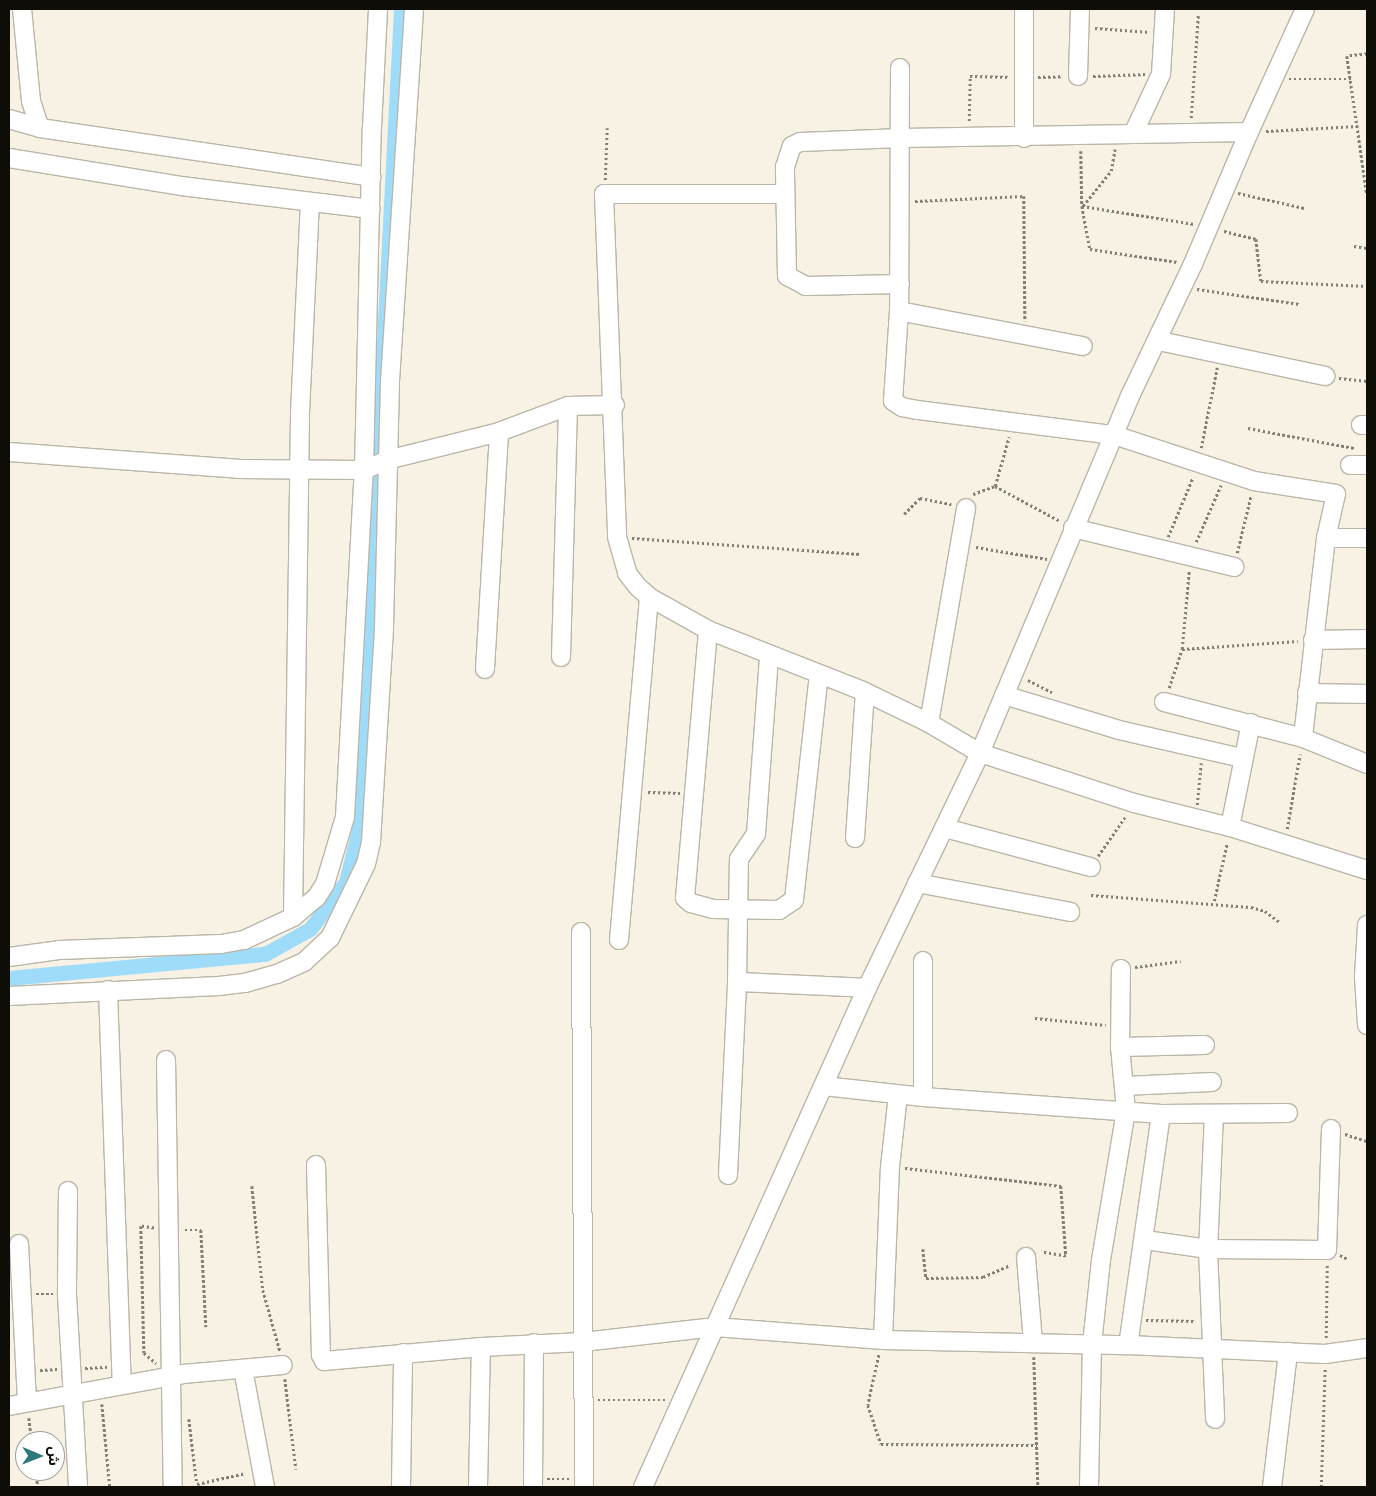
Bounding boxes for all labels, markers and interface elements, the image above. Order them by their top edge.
north arrow [15,1431,65,1481]
text: ش [46,1447,63,1466]

